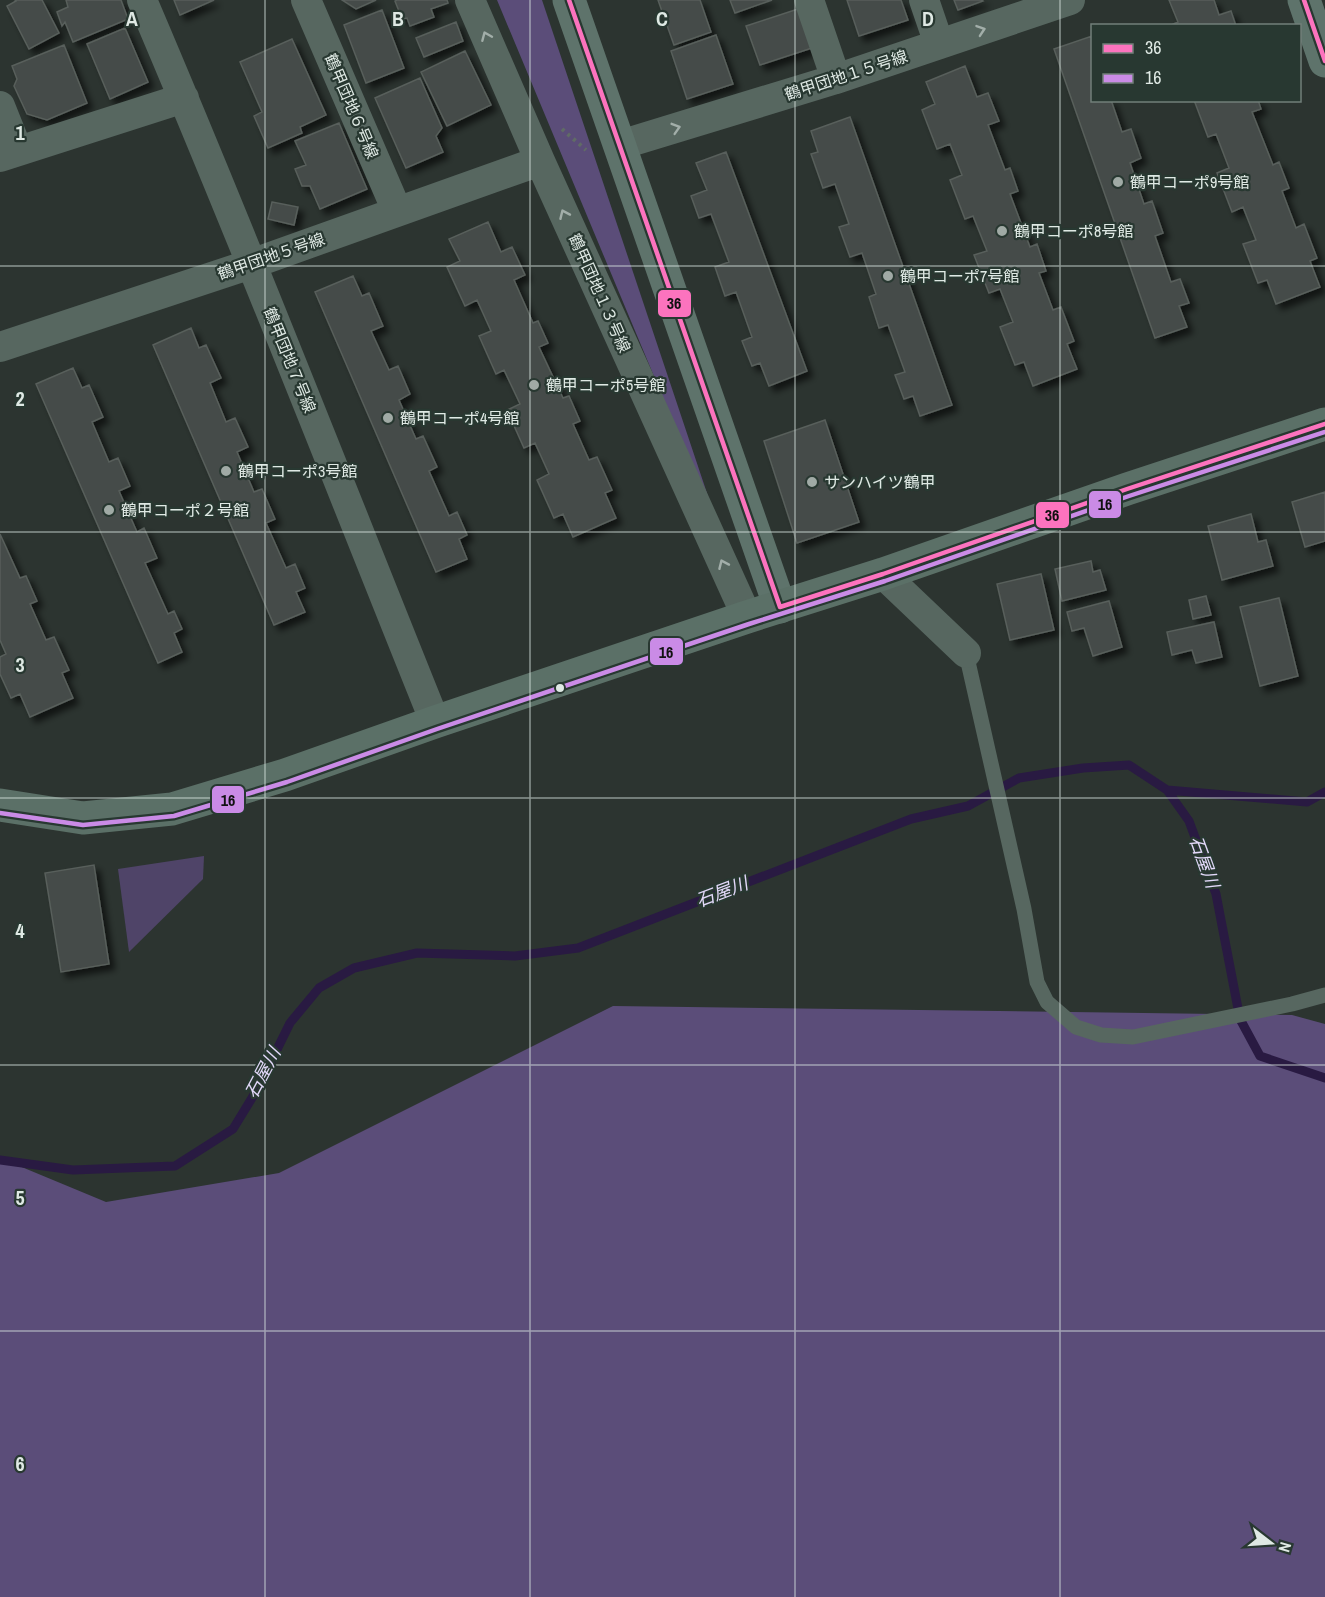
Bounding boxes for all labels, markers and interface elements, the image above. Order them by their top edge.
text: A [126,5,138,32]
text: B [392,5,404,32]
text: C [656,5,668,32]
text: D [922,5,934,32]
legend [1091,24,1301,102]
one-way arrow [976,25,986,37]
one-way arrow [481,31,493,42]
text: 36 [1145,35,1161,60]
street label: 鶴甲団地１５号線 [782,45,910,105]
street label: 鶴甲団地６号線 [320,50,384,162]
text: 16 [1145,65,1161,90]
text: 1 [15,119,25,146]
one-way arrow [670,123,681,135]
place label: 鶴甲コーポ9号館 [1130,171,1249,193]
marker: 鶴甲コーポ9号館 [1111,175,1125,189]
one-way arrow [559,210,571,221]
place label: 鶴甲コーポ8号館 [1014,220,1133,242]
marker: 鶴甲コーポ8号館 [995,224,1009,238]
street label: 鶴甲団地５号線 [214,227,328,285]
street label: 鶴甲団地１３号線 [564,230,636,356]
place label: 鶴甲コーポ7号館 [900,265,1019,287]
marker: 鶴甲コーポ7号館 [881,269,895,283]
line badge: 36 [657,289,692,318]
text: 36 [667,292,681,314]
street label: 鶴甲団地７号線 [259,304,321,416]
place label: 鶴甲コーポ5号館 [546,374,665,396]
marker: 鶴甲コーポ5号館 [527,378,541,392]
text: 2 [15,385,25,412]
place label: 鶴甲コーポ4号館 [400,407,519,429]
marker: 鶴甲コーポ4号館 [381,411,395,425]
place label: 鶴甲コーポ3号館 [238,460,357,482]
marker: 鶴甲コーポ3号館 [219,464,233,478]
place label: サンハイツ鶴甲 [824,471,936,493]
marker: サンハイツ鶴甲 [805,475,819,489]
line badge: 16 [1088,490,1122,519]
text: 16 [1098,493,1112,515]
place label: 鶴甲コーポ２号館 [121,499,249,521]
line badge: 36 [1035,501,1070,529]
marker: 鶴甲コーポ２号館 [102,503,116,517]
text: 36 [1045,504,1059,526]
one-way arrow [718,559,730,570]
line badge: 16 [649,637,684,666]
text: 16 [659,641,673,663]
text: 3 [15,651,25,678]
unlabelled marker [554,682,566,694]
line badge: 16 [211,785,245,814]
text: 16 [221,789,235,811]
water label: 石屋川 [1183,832,1226,893]
water label: 石屋川 [692,869,753,913]
text: 4 [15,917,25,944]
water label: 石屋川 [239,1041,287,1102]
text: 5 [15,1184,25,1211]
text: 6 [15,1450,25,1477]
north arrow [1241,1513,1301,1573]
text: N [1273,1540,1297,1555]

